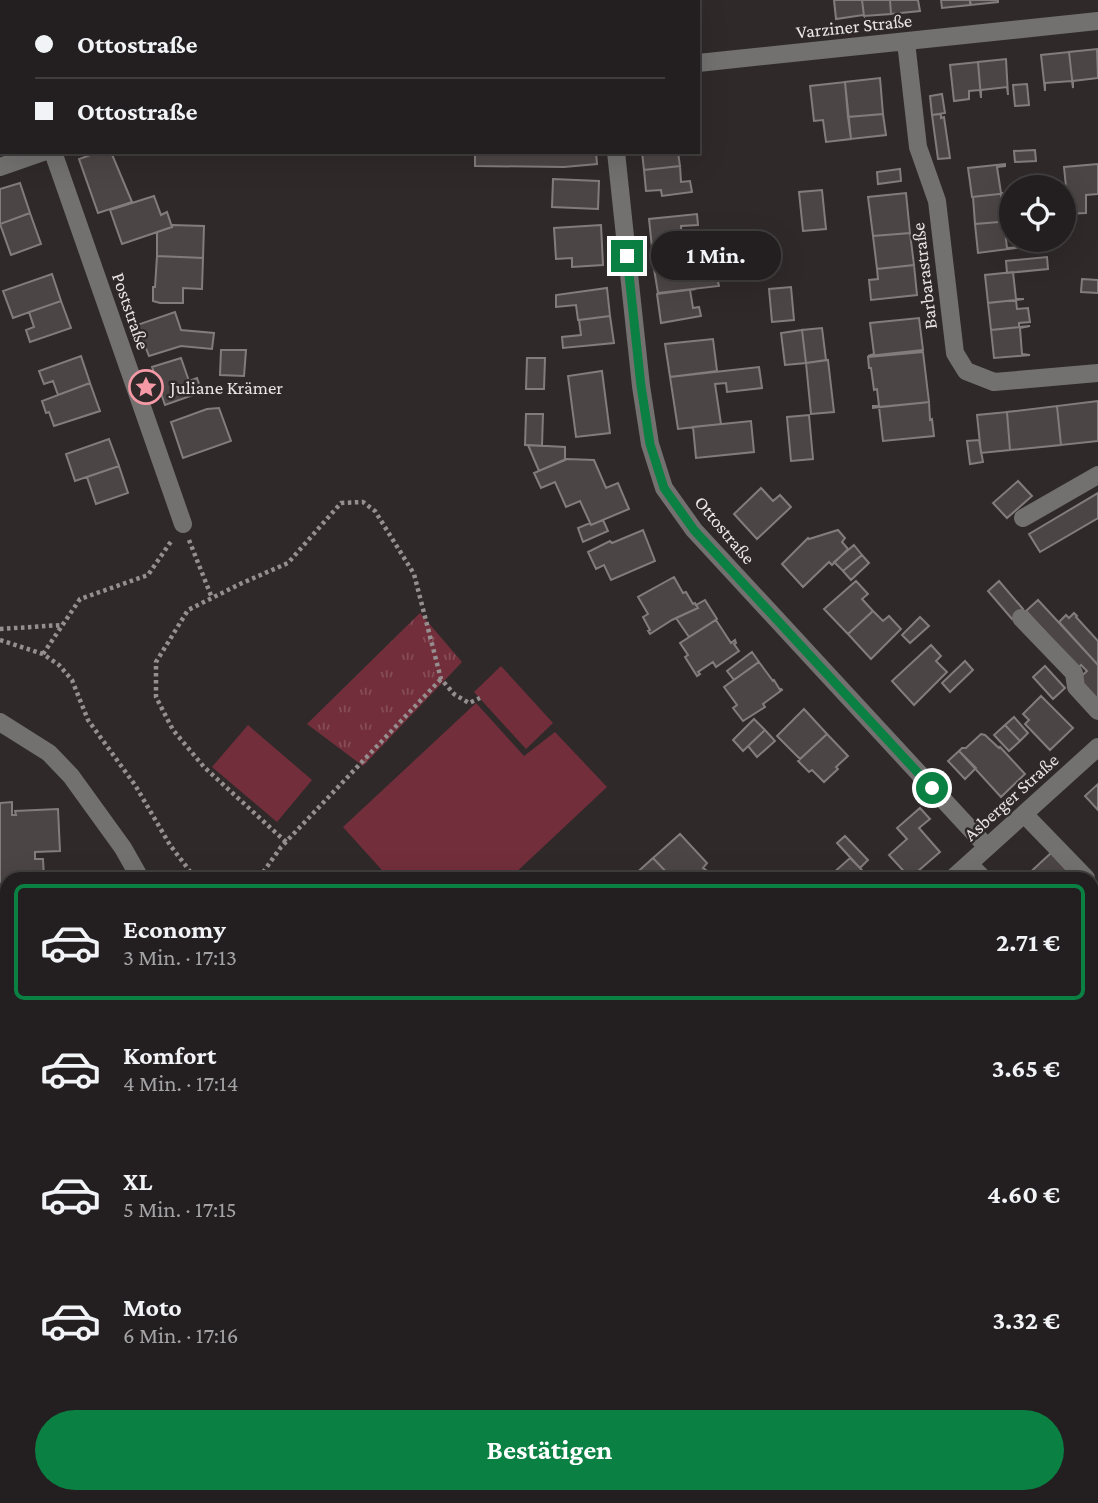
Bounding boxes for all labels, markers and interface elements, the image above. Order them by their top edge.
street label: Varziner Straße [795,9,913,43]
text: Ottostraße [77,30,197,59]
text: Ottostraße [77,97,197,126]
map controls [999,175,1076,252]
button: locate [999,175,1076,252]
street label: Barbarastraße [907,221,941,331]
callout: 1 Min. [652,232,781,280]
route end [611,240,643,272]
text: 1 Min. [686,242,746,268]
street label: Poststraße [108,270,154,352]
place icon: Juliane Krämer [127,368,165,406]
place label: Juliane Krämer [168,377,283,398]
street label: Ottostraße [690,492,760,568]
street label: Asberger Straße [959,749,1063,845]
route start [916,772,948,804]
icon: car [39,911,102,974]
text: Economy [123,915,226,944]
text: 2.71 € [996,928,1060,957]
text: 3 Min. · 17:13 [123,944,237,970]
icon: car [39,1037,102,1100]
text: Komfort [123,1041,216,1070]
text: 3.65 € [992,1054,1060,1083]
text: 4 Min. · 17:14 [123,1070,238,1096]
icon: car [39,1163,102,1226]
text: XL [123,1167,152,1196]
text: 4.60 € [987,1180,1060,1209]
text: 5 Min. · 17:15 [123,1196,237,1222]
icon: car [39,1289,102,1352]
text: Moto [123,1293,182,1322]
text: 3.32 € [992,1306,1060,1335]
text: 6 Min. · 17:16 [123,1322,238,1348]
button: Bestätigen [35,1410,1064,1490]

